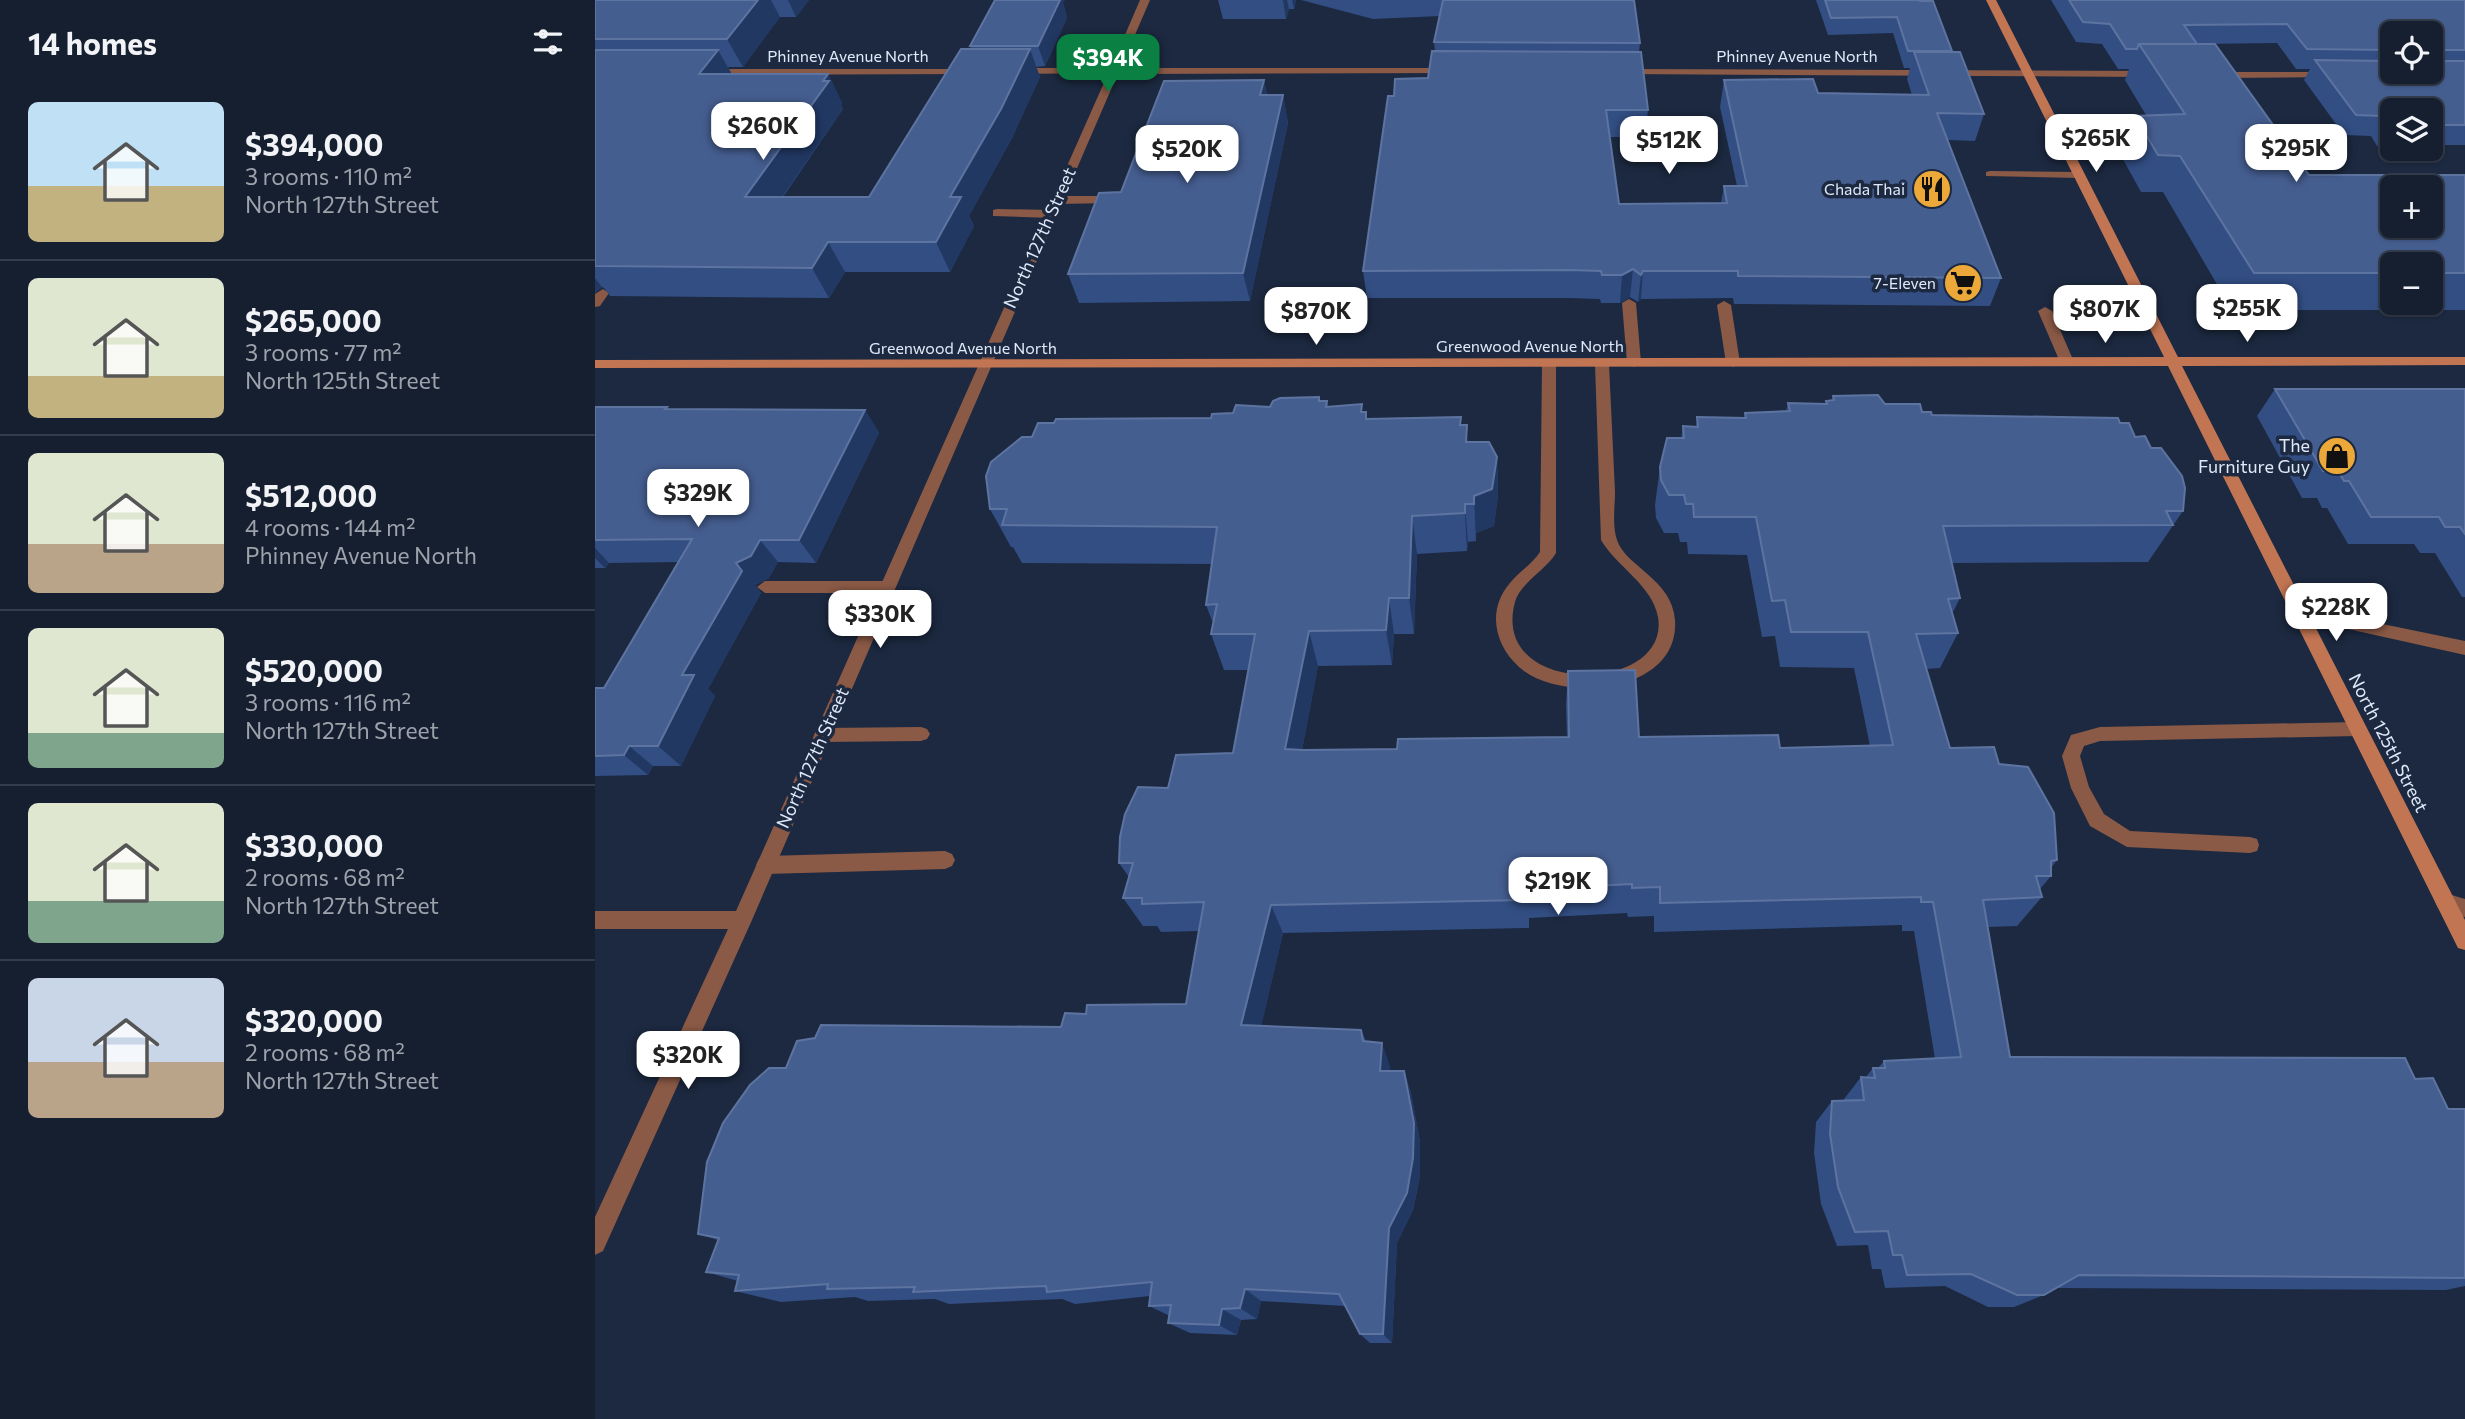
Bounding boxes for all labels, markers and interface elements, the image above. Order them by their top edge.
map controls [2380,21,2443,315]
button: locate [2380,21,2443,84]
icon: filters [529,23,567,61]
text: 14 homes [28,24,157,61]
pin: $394K [1059,34,1157,94]
text: $394K [1073,43,1143,71]
street label: Phinney Avenue North [767,46,929,65]
street label: Phinney Avenue North [1716,46,1878,65]
button: layers [2380,98,2443,161]
pin: $260K [714,102,812,162]
text: $260K [727,111,799,139]
pin: $265K [2047,114,2145,174]
pin: $512K [1620,116,1718,176]
text: $265K [2061,123,2131,151]
pin: $295K [2247,124,2345,184]
text: $394,000 [245,125,383,162]
pin: $520K [1138,125,1236,185]
text: $512K [1636,125,1702,153]
icon: home [84,130,168,214]
text: $295K [2261,133,2331,161]
text: $520K [1152,134,1222,162]
text: 3 rooms · 110 m² [245,162,412,190]
street label: North 127th Street [998,164,1080,311]
restaurant icon: Chada Thai [1911,168,1953,210]
button: + [2380,175,2443,238]
place label: Chada Thai [1824,179,1905,198]
text: North 127th Street [245,190,439,218]
button: − [2380,252,2443,315]
supermarket icon: 7-Eleven [1942,262,1984,304]
place label: 7-Eleven [1873,273,1936,292]
pin: $255K [2198,284,2296,344]
pin: $807K [2056,286,2154,345]
pin: $870K [1267,288,1365,347]
text: $255K [2212,293,2282,321]
text: $807K [2069,294,2141,322]
text: $870K [1280,296,1352,324]
text: $265,000 [245,301,382,338]
icon: home [84,306,168,390]
street label: Greenwood Avenue North [1436,336,1624,355]
text: 3 rooms · 77 m² [245,338,402,366]
street label: Greenwood Avenue North [869,338,1057,357]
text: North 125th Street [245,366,440,394]
place label: The Furniture Guy [2198,434,2310,477]
shop icon: The Furniture Guy [2316,435,2358,477]
pin: $329K [649,470,747,529]
text: $512,000 [245,476,377,513]
text: $329K [663,478,733,506]
icon: home [84,481,168,565]
text: 4 rooms · 144 m² [245,513,415,541]
text: Phinney Avenue North [245,541,477,569]
pin: $228K [2287,584,2385,643]
pin: $330K [831,590,929,650]
text: $228K [2301,592,2371,620]
text: $330K [844,599,916,627]
text: $520,000 [245,651,383,688]
icon: home [84,656,168,740]
street label: North 125th Street [2344,670,2433,816]
street label: North 127th Street [771,684,853,831]
text: 3 rooms · 116 m² [245,688,411,716]
text: North 127th Street [245,716,439,744]
text: $330,000 [245,826,383,863]
icon: home [84,831,168,915]
pin: $219K [1509,858,1607,917]
text: 2 rooms · 68 m² [245,863,405,891]
text: $219K [1525,866,1591,894]
text: North 127th Street [245,891,439,919]
text: $320,000 [245,1001,383,1038]
icon: home [84,1006,168,1090]
pin: $320K [639,1032,737,1091]
text: 2 rooms · 68 m² [245,1038,405,1066]
text: $320K [653,1040,723,1068]
text: North 127th Street [245,1066,439,1094]

